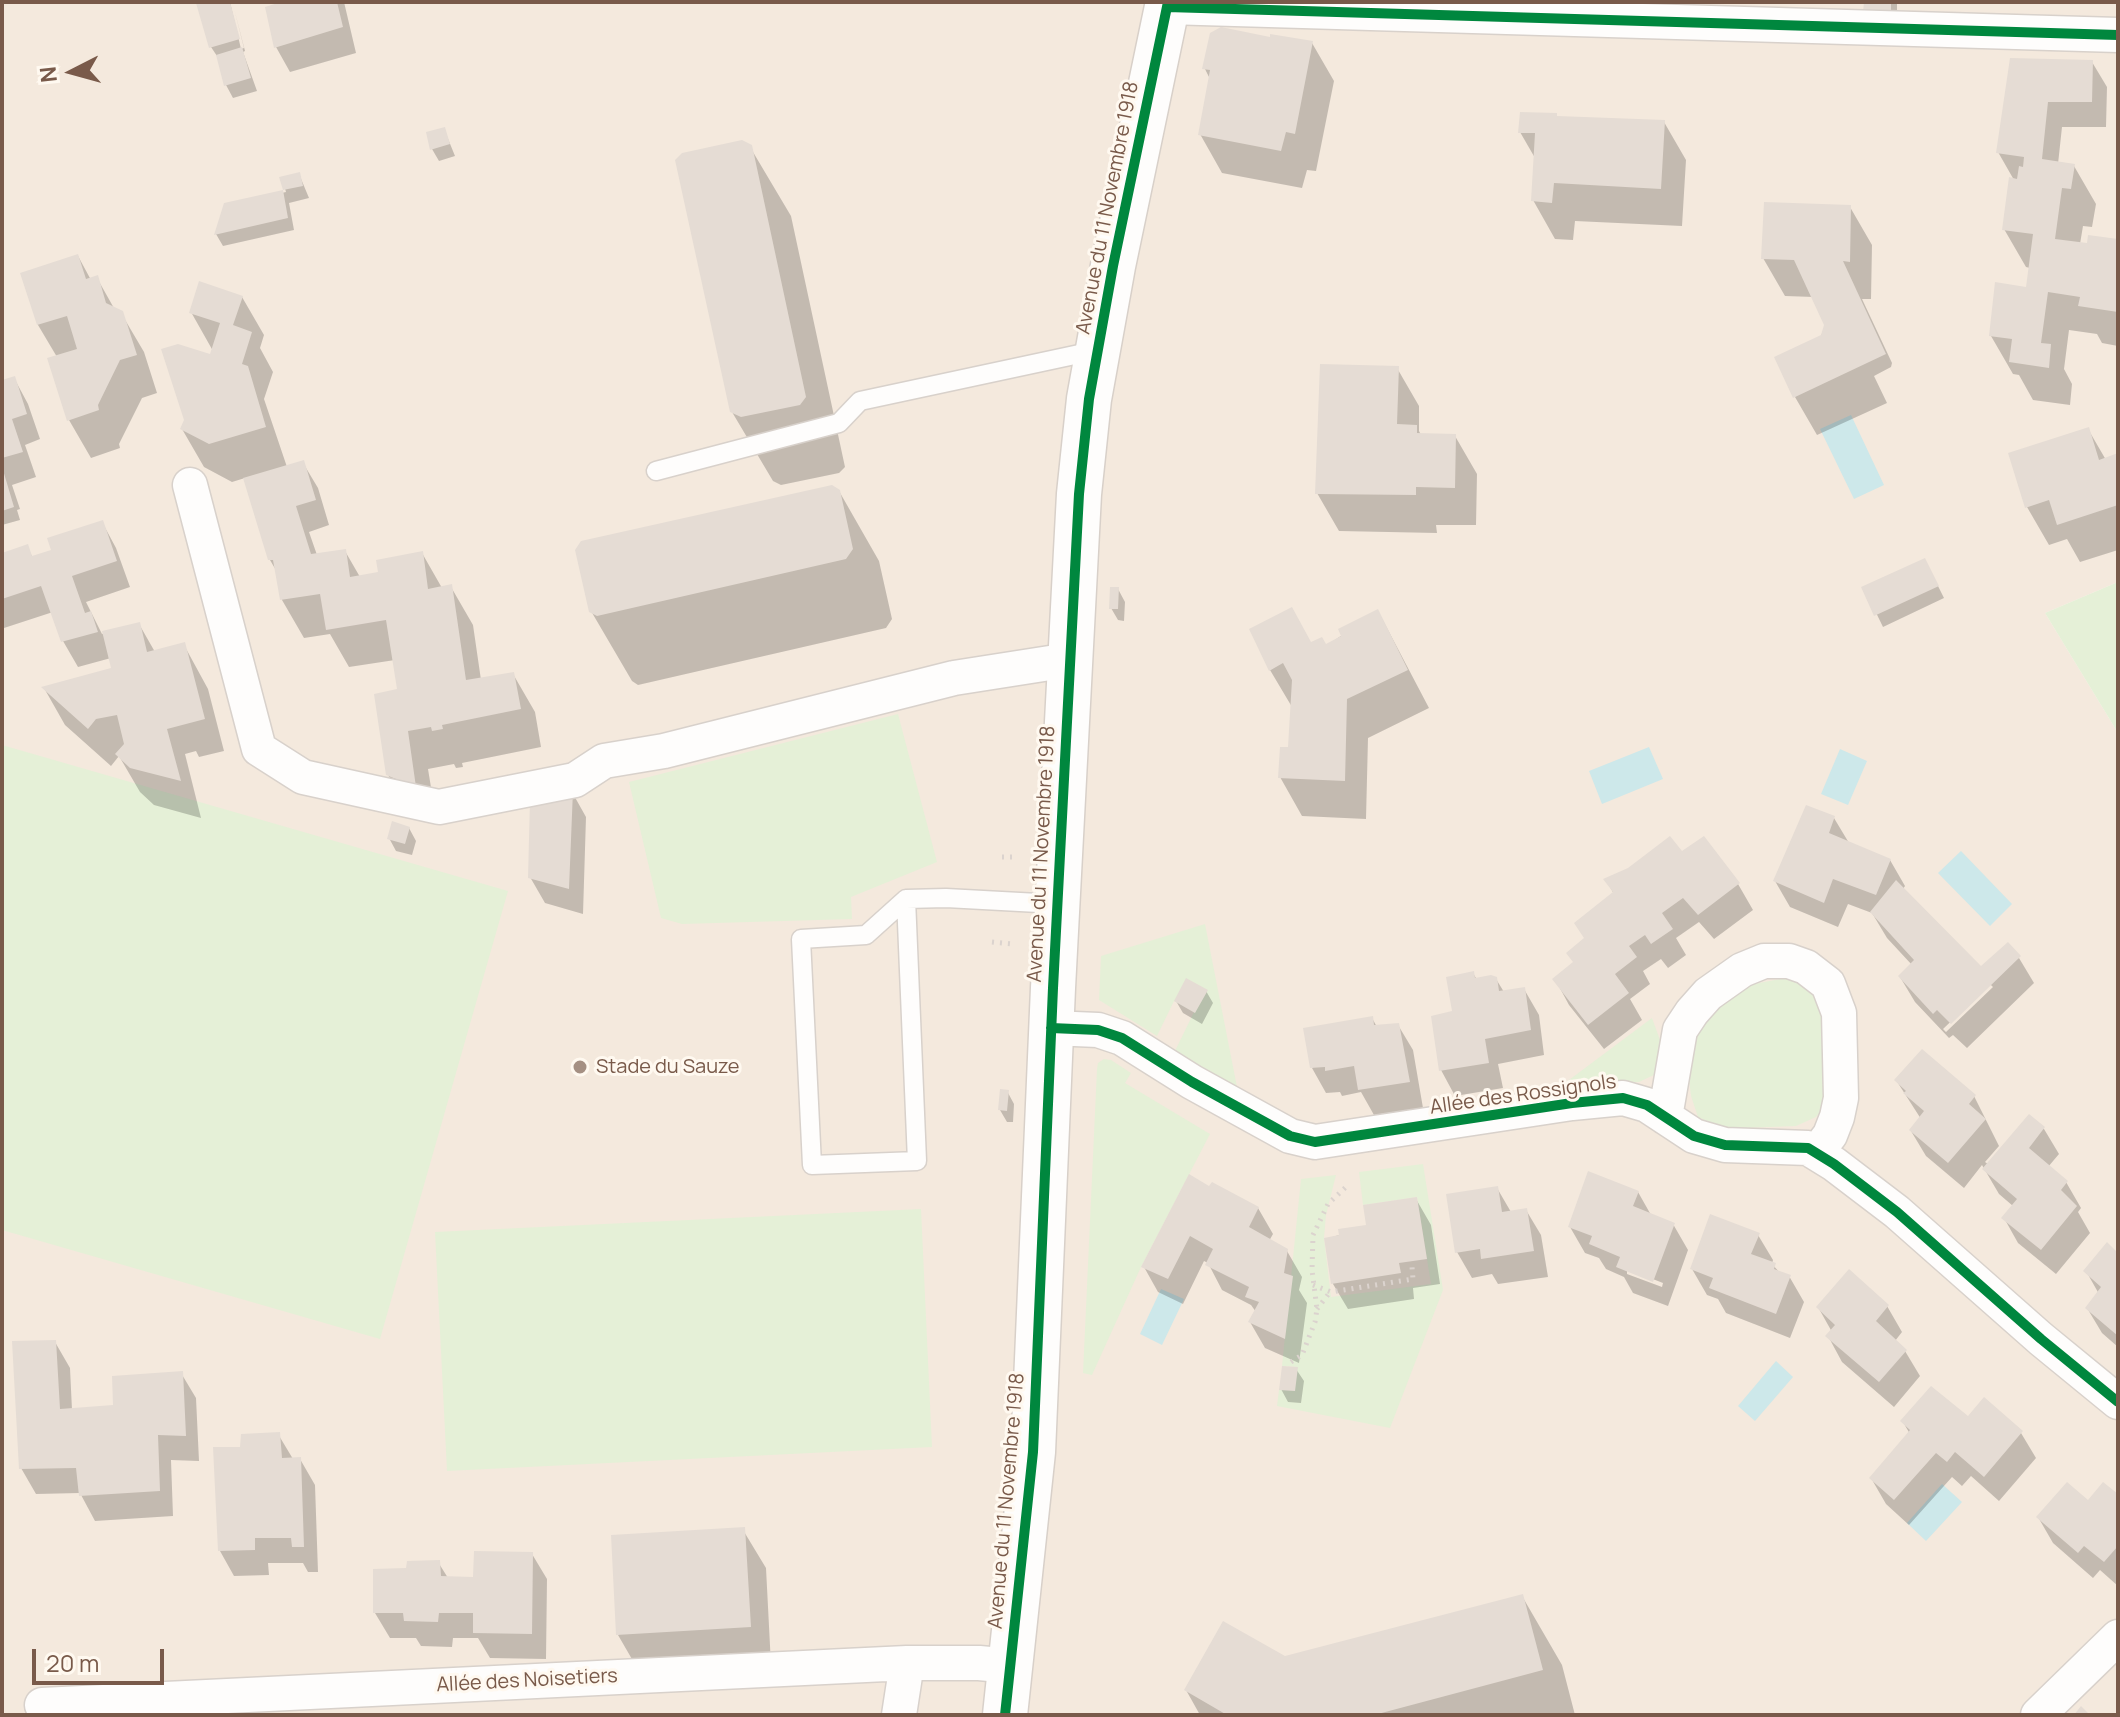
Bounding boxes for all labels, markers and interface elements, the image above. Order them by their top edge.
north arrow [32,32,112,112]
text: N [32,65,64,84]
street label: Avenue du 11 Novembre 1918 [1072,79,1144,337]
street label: Avenue du 11 Novembre 1918 [1023,725,1061,983]
place label: Stade du Sauze [596,1055,740,1079]
marker: Stade du Sauze [571,1058,589,1076]
street label: Allée des Rossignols [1428,1070,1618,1120]
street label: Avenue du 11 Novembre 1918 [984,1372,1030,1630]
scale bar [36,1633,168,1683]
text: 20 m [46,1646,99,1679]
street label: Allée des Noisetiers [436,1664,618,1698]

